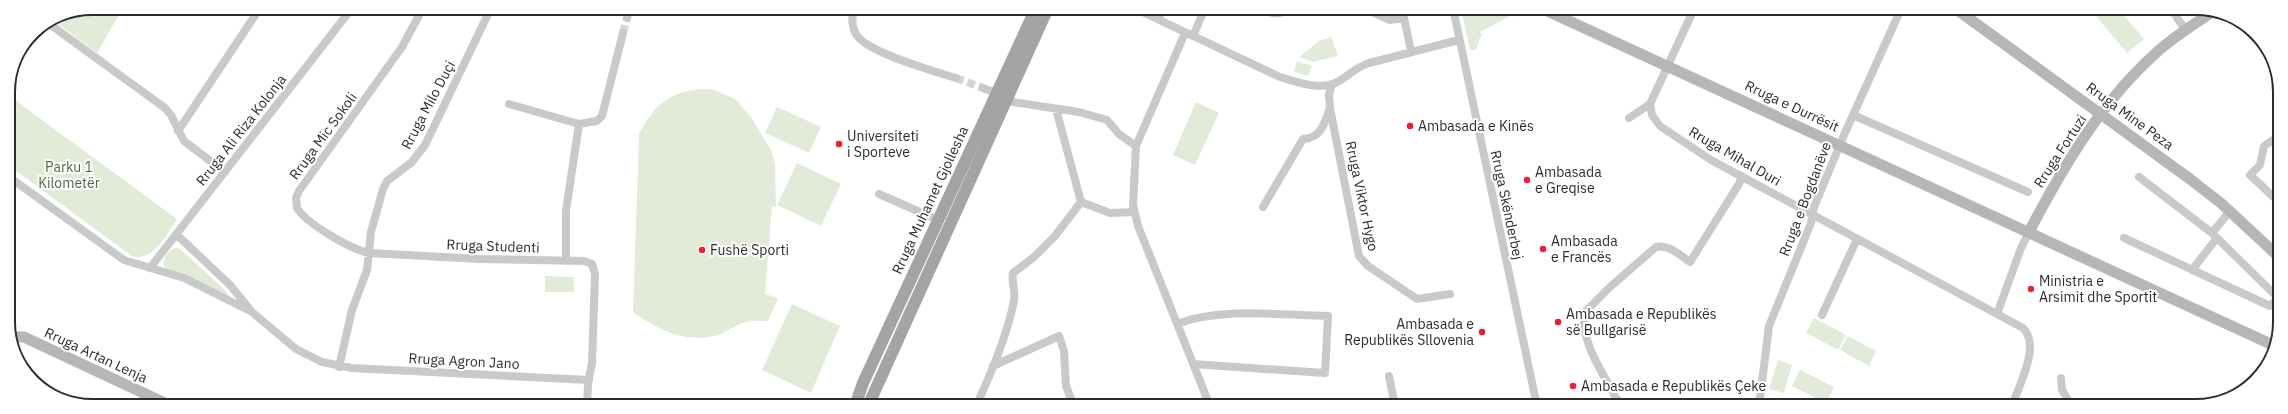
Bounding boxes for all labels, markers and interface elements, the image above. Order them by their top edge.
street label: Rruga Milo Duçi [397,58,459,152]
street label: Rruga Ali Riza Kolonja [192,70,290,189]
street label: Rruga e Durrësit [1742,76,1842,136]
street label: Rruga Mine Peza [2083,78,2178,154]
street label: Rruga Mic Sokoli [285,89,361,183]
street label: Rruga Fortuzi [2030,111,2090,191]
place label: Ambasada e Kinës [1418,117,1534,135]
marker: Ambasada e Kinës [1405,121,1415,131]
street label: Rruga Muhamet Gjollesha [888,122,973,277]
street label: Rruga Mihal Duri [1686,122,1784,190]
place label: Universiteti i Sporteve [847,127,919,161]
marker: Universiteti i Sporteve [834,139,844,149]
street label: Rruga Viktor Hygo [1342,139,1382,253]
street label: Rruga e Bogdanëve [1775,139,1835,259]
street label: Rruga Skënderbej [1487,149,1527,261]
park label: Parku 1 Kilometër [38,158,100,192]
place label: Ambasada e Greqise [1535,163,1602,197]
marker: Ambasada e Greqise [1522,175,1532,185]
place label: Ambasada e Francës [1551,232,1618,266]
street label: Rruga Studenti [446,235,540,257]
place label: Fushë Sporti [710,241,789,259]
marker: Ambasada e Francës [1538,244,1548,254]
marker: Fushë Sporti [697,245,707,255]
place label: Ministria e Arsimit dhe Sportit [2039,272,2157,306]
marker: Ministria e Arsimit dhe Sportit [2026,284,2036,294]
place label: Ambasada e Republikës së Bullgarisë [1566,305,1717,339]
place label: Ambasada e Republikës Sllovenia [1344,315,1475,349]
marker: Ambasada e Republikës së Bullgarisë [1553,317,1563,327]
street label: Rruga Artan Lenja [42,323,151,387]
marker: Ambasada e Republikës Sllovenia [1477,327,1487,337]
street label: Rruga Agron Jano [408,349,520,373]
place label: Ambasada e Republikës Çeke [1581,377,1766,395]
marker: Ambasada e Republikës Çeke [1568,381,1578,391]

